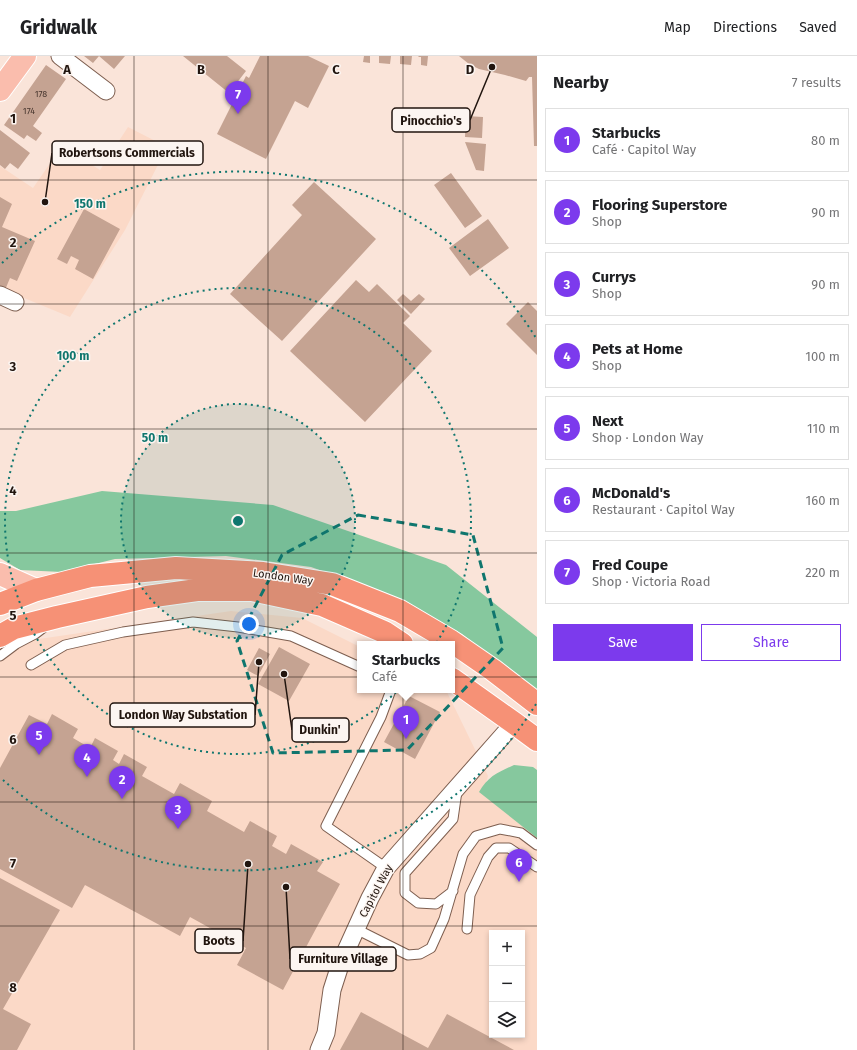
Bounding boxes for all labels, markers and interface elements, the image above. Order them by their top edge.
text: Gridwalk [20,16,97,39]
text: Map [664,19,691,36]
text: Directions [713,19,777,36]
text: Saved [799,19,837,36]
text: A [62,62,71,77]
text: B [197,62,205,77]
text: C [332,62,340,77]
text: D [466,62,475,77]
text: Nearby [553,72,608,93]
text: 7 results [792,75,841,90]
pin: 7 [225,81,251,114]
house number: 178 [35,89,47,99]
house number: 174 [23,106,35,116]
callout: Pinocchio's [392,108,470,132]
text: 1 [10,111,16,126]
text: Pinocchio's [400,114,462,128]
text: Starbucks [592,124,661,142]
text: 1 [564,133,570,148]
text: 80 m [811,133,840,148]
callout: Robertsons Commercials [52,141,203,165]
text: Café · Capitol Way [592,142,696,157]
text: Robertsons Commercials [59,146,195,160]
text: Flooring Superstore [592,196,727,214]
text: 150 m [74,197,106,211]
text: 2 [564,205,570,220]
text: 90 m [811,205,840,220]
text: Shop [592,214,622,229]
text: 2 [10,235,17,250]
text: Currys [592,268,636,286]
text: 3 [564,277,570,292]
text: 90 m [811,277,840,292]
text: Shop [592,286,622,301]
text: Pets at Home [592,340,683,358]
text: 100 m [57,349,89,363]
text: 4 [563,349,571,364]
text: 100 m [805,349,840,364]
text: Shop [592,358,622,373]
text: 3 [9,359,17,374]
text: Next [592,412,624,430]
text: 5 [564,421,570,436]
text: 110 m [807,421,840,436]
text: Shop · London Way [592,430,703,445]
text: 50 m [142,431,168,445]
text: 4 [9,483,17,498]
text: McDonald's [592,484,670,502]
text: 6 [563,493,571,508]
text: 160 m [806,493,840,508]
text: Restaurant · Capitol Way [592,502,735,517]
centre of rings [231,514,245,528]
text: Fred Coupe [592,556,668,574]
text: 7 [564,565,570,580]
text: 220 m [805,565,840,580]
street label: London Way [252,566,314,588]
text: Shop · Victoria Road [592,574,710,589]
text: 5 [10,608,17,623]
your location [239,614,259,634]
button: Save [553,624,693,661]
button: Share [701,624,841,661]
popup [357,641,455,693]
text: Starbucks [372,651,440,669]
text: Café [372,669,397,684]
callout: London Way Substation [110,703,255,727]
pin: 1 [393,706,419,739]
text: London Way Substation [119,708,247,722]
callout: Dunkin' [292,718,349,742]
pin: 5 [26,722,52,755]
text: Dunkin' [299,723,341,737]
text: 6 [9,732,17,747]
pin: 4 [74,744,100,777]
pin: 2 [109,766,135,799]
pin: 3 [165,796,191,829]
pin: 6 [506,849,532,882]
text: 7 [10,856,16,871]
street label: Capitol Way [357,862,396,920]
callout: Boots [195,929,243,953]
map controls [489,930,525,1038]
button: + [489,930,525,966]
text: Boots [203,934,235,948]
callout: Furniture Village [290,947,396,971]
text: Furniture Village [298,952,388,966]
button: − [489,966,525,1002]
text: 8 [9,980,17,995]
button: layers [489,1002,525,1038]

